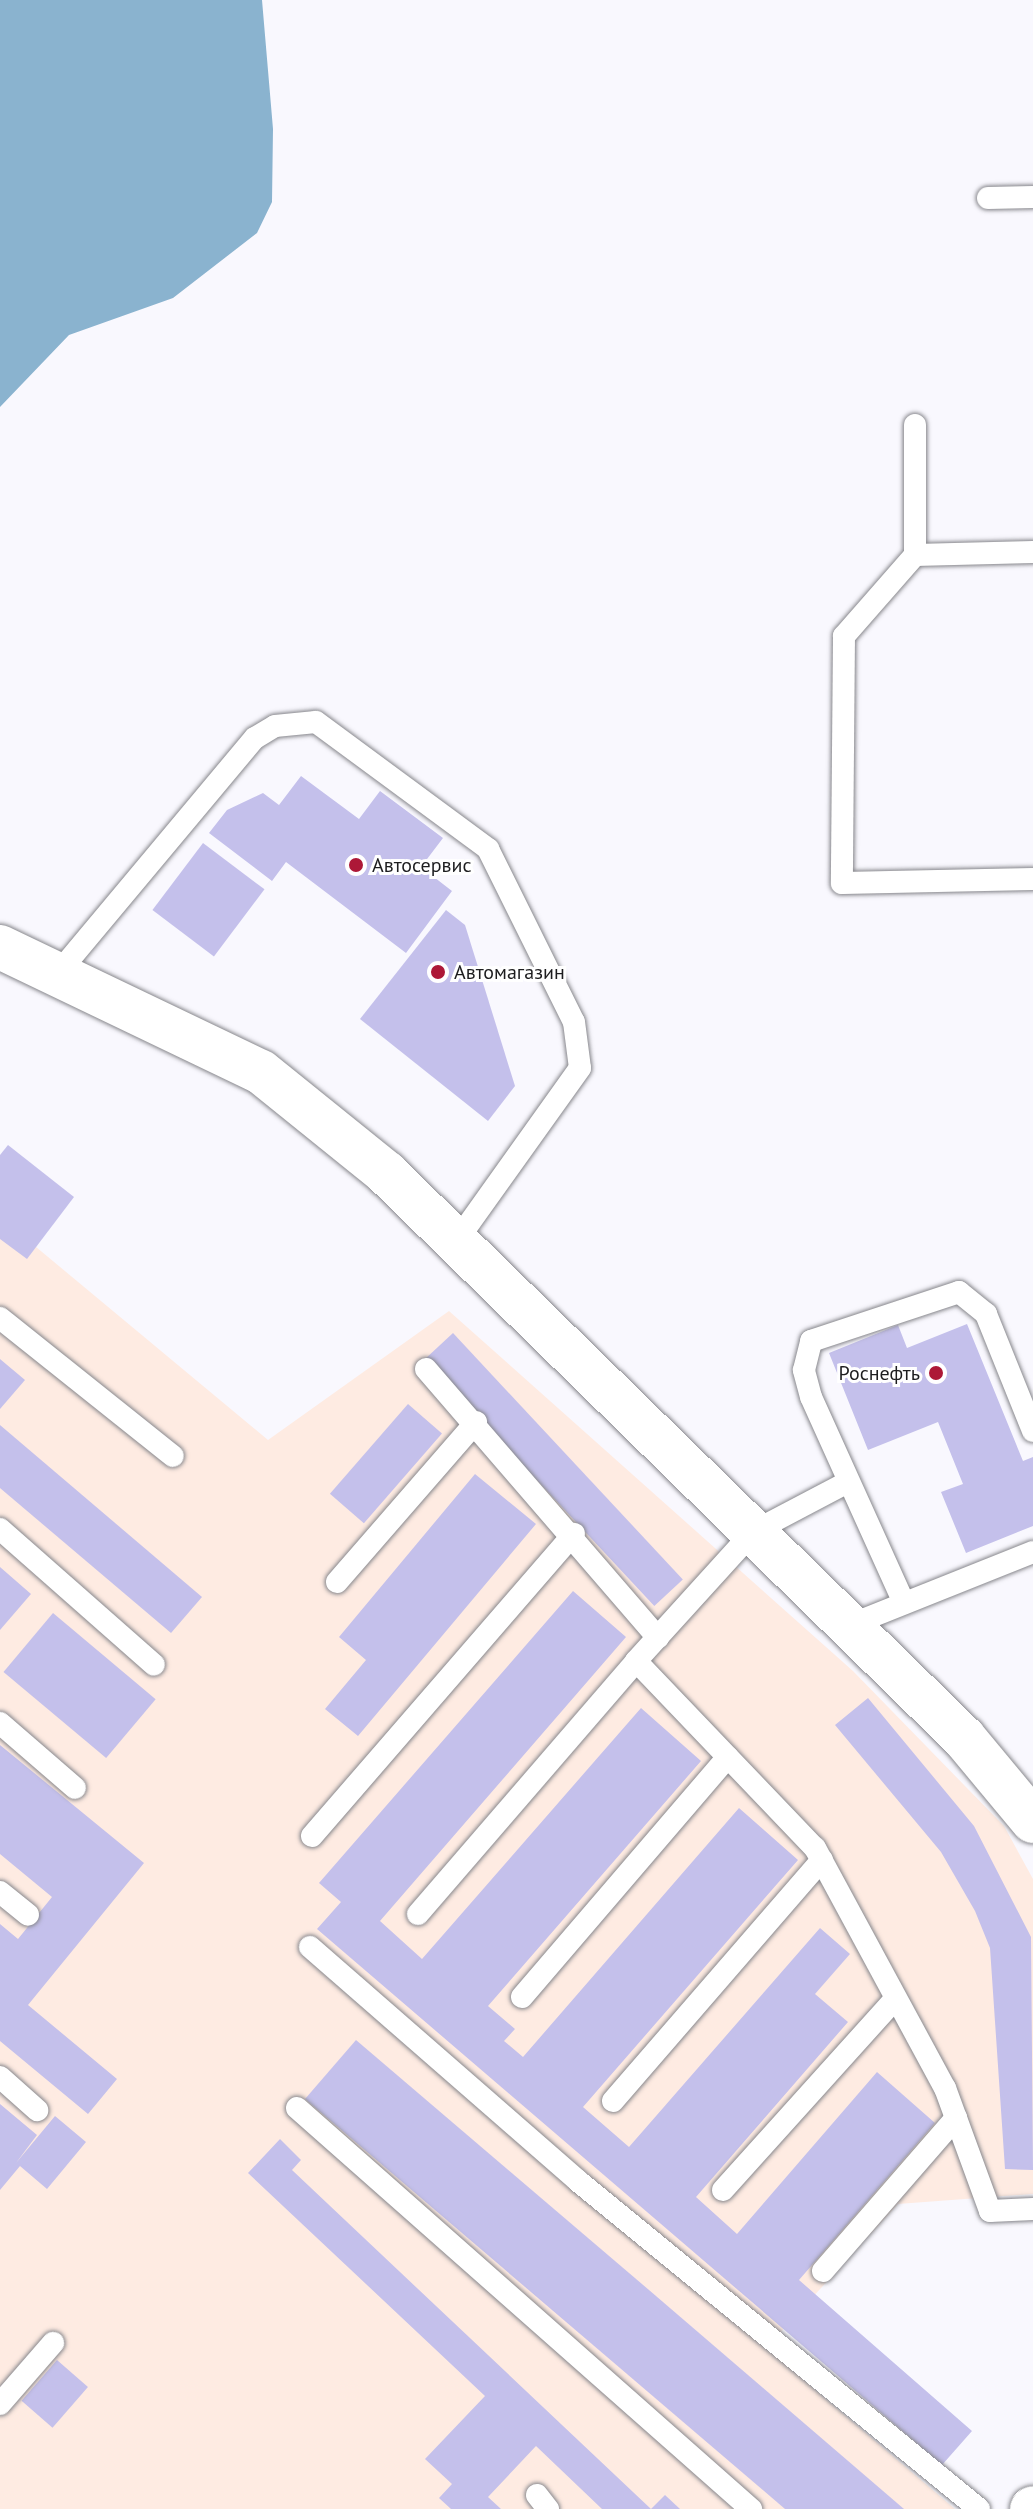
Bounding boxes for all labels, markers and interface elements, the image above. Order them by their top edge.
place label: Автосервис [372,853,471,877]
marker: Автосервис [347,856,365,874]
place label: Автомагазин [454,960,565,984]
marker: Автомагазин [429,963,447,981]
place label: Роснефть [839,1361,920,1385]
marker: Роснефть [927,1364,945,1382]

